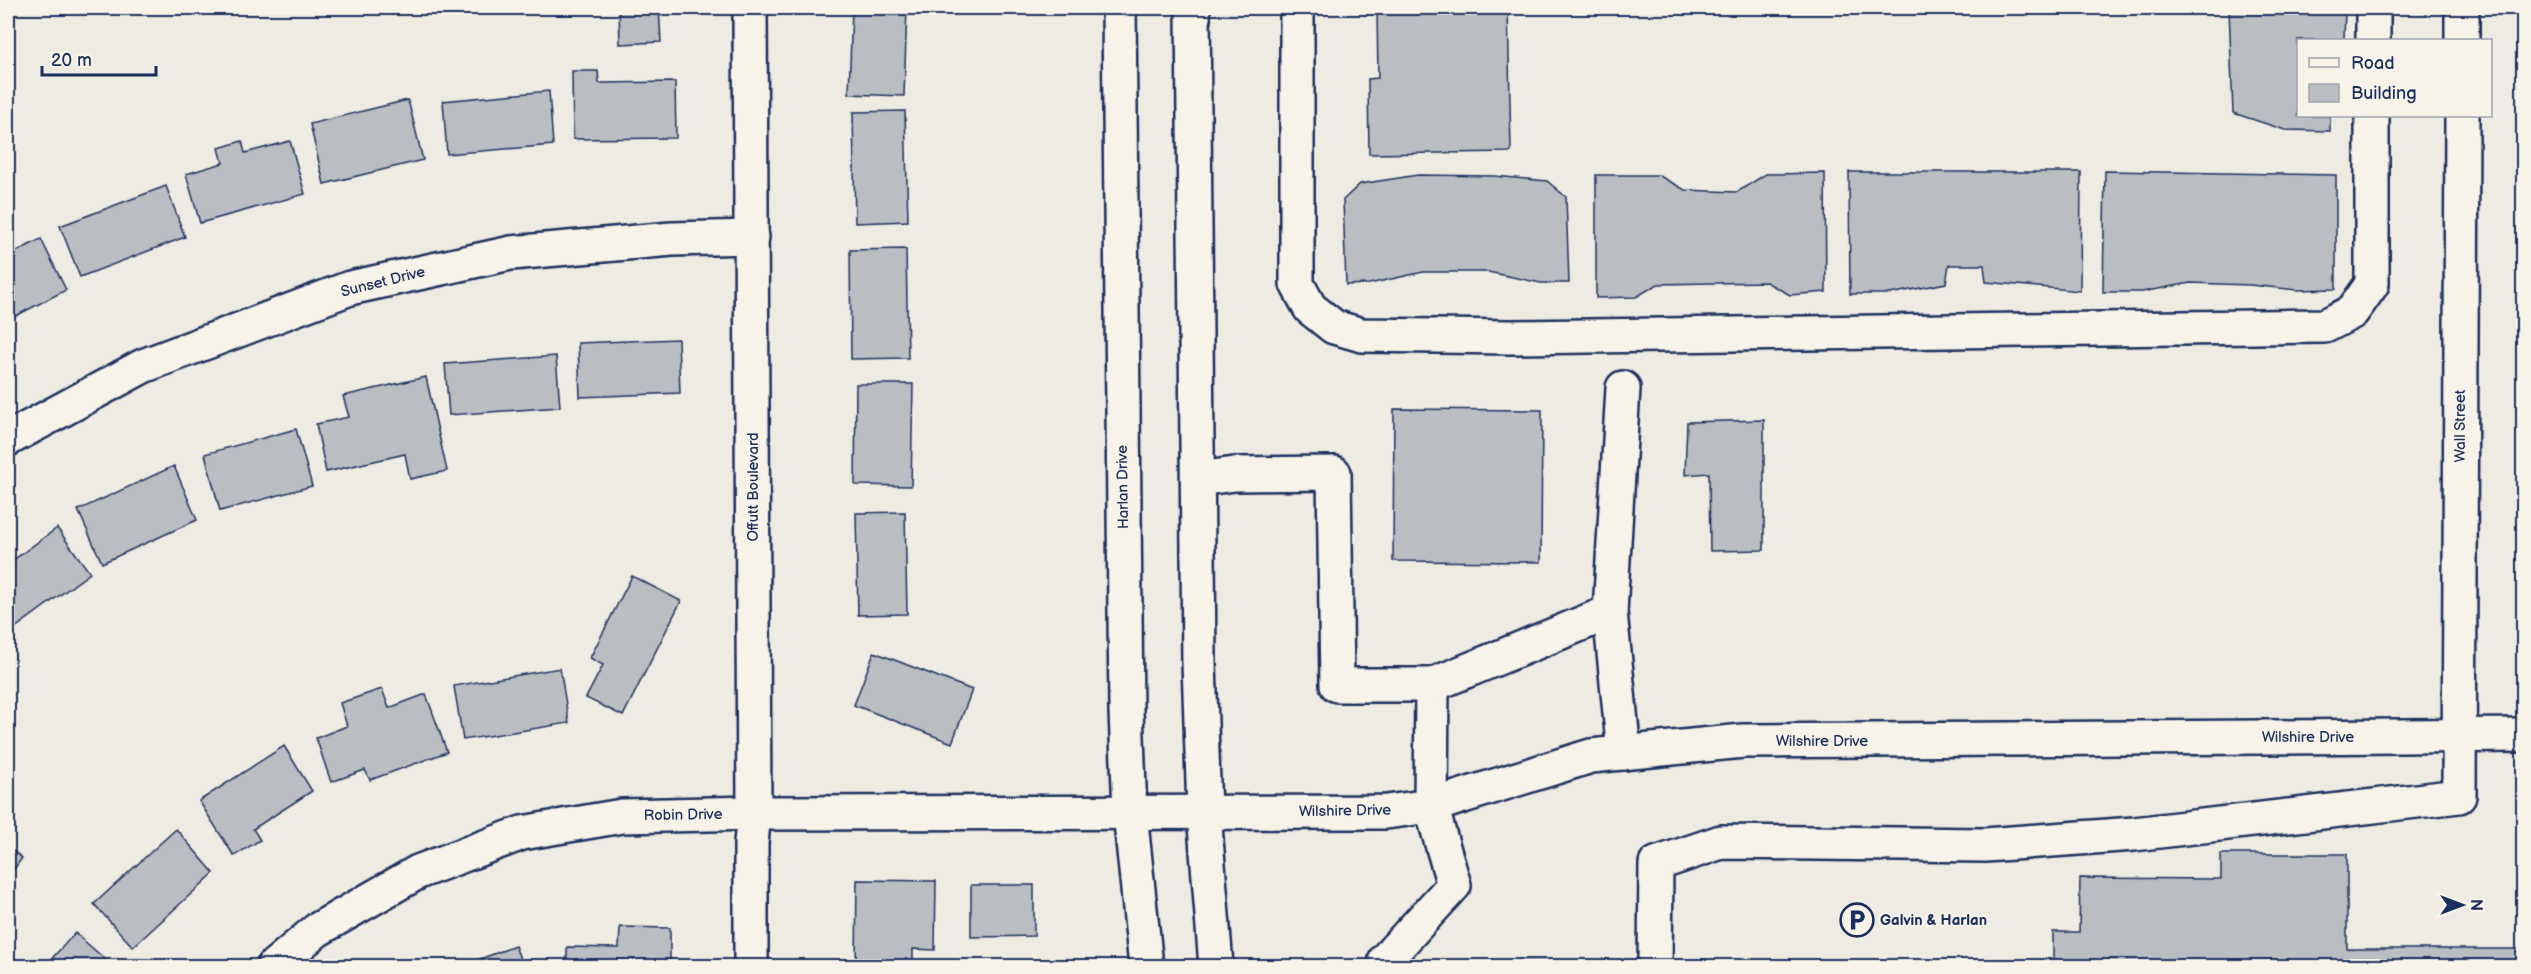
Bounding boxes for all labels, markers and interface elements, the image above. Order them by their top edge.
scale bar [42,39,156,77]
legend [2297,39,2492,117]
text: 20 m [51,50,92,71]
text: Road [2351,53,2395,74]
text: Building [2351,83,2417,104]
street label: Sunset Drive [339,262,427,302]
street label: Wall Street [2451,389,2470,462]
street label: Offutt Boulevard [744,432,763,542]
street label: Harlan Drive [1113,445,1133,529]
street label: Wilshire Drive [2262,728,2354,747]
street label: Wilshire Drive [1776,732,1868,751]
street label: Wilshire Drive [1299,801,1391,821]
street label: Robin Drive [643,805,723,825]
north arrow [2432,875,2492,935]
text: N [2466,899,2485,911]
parking icon: Galvin & Harlan [1839,902,1875,938]
place label: Galvin & Harlan [1880,911,1987,930]

